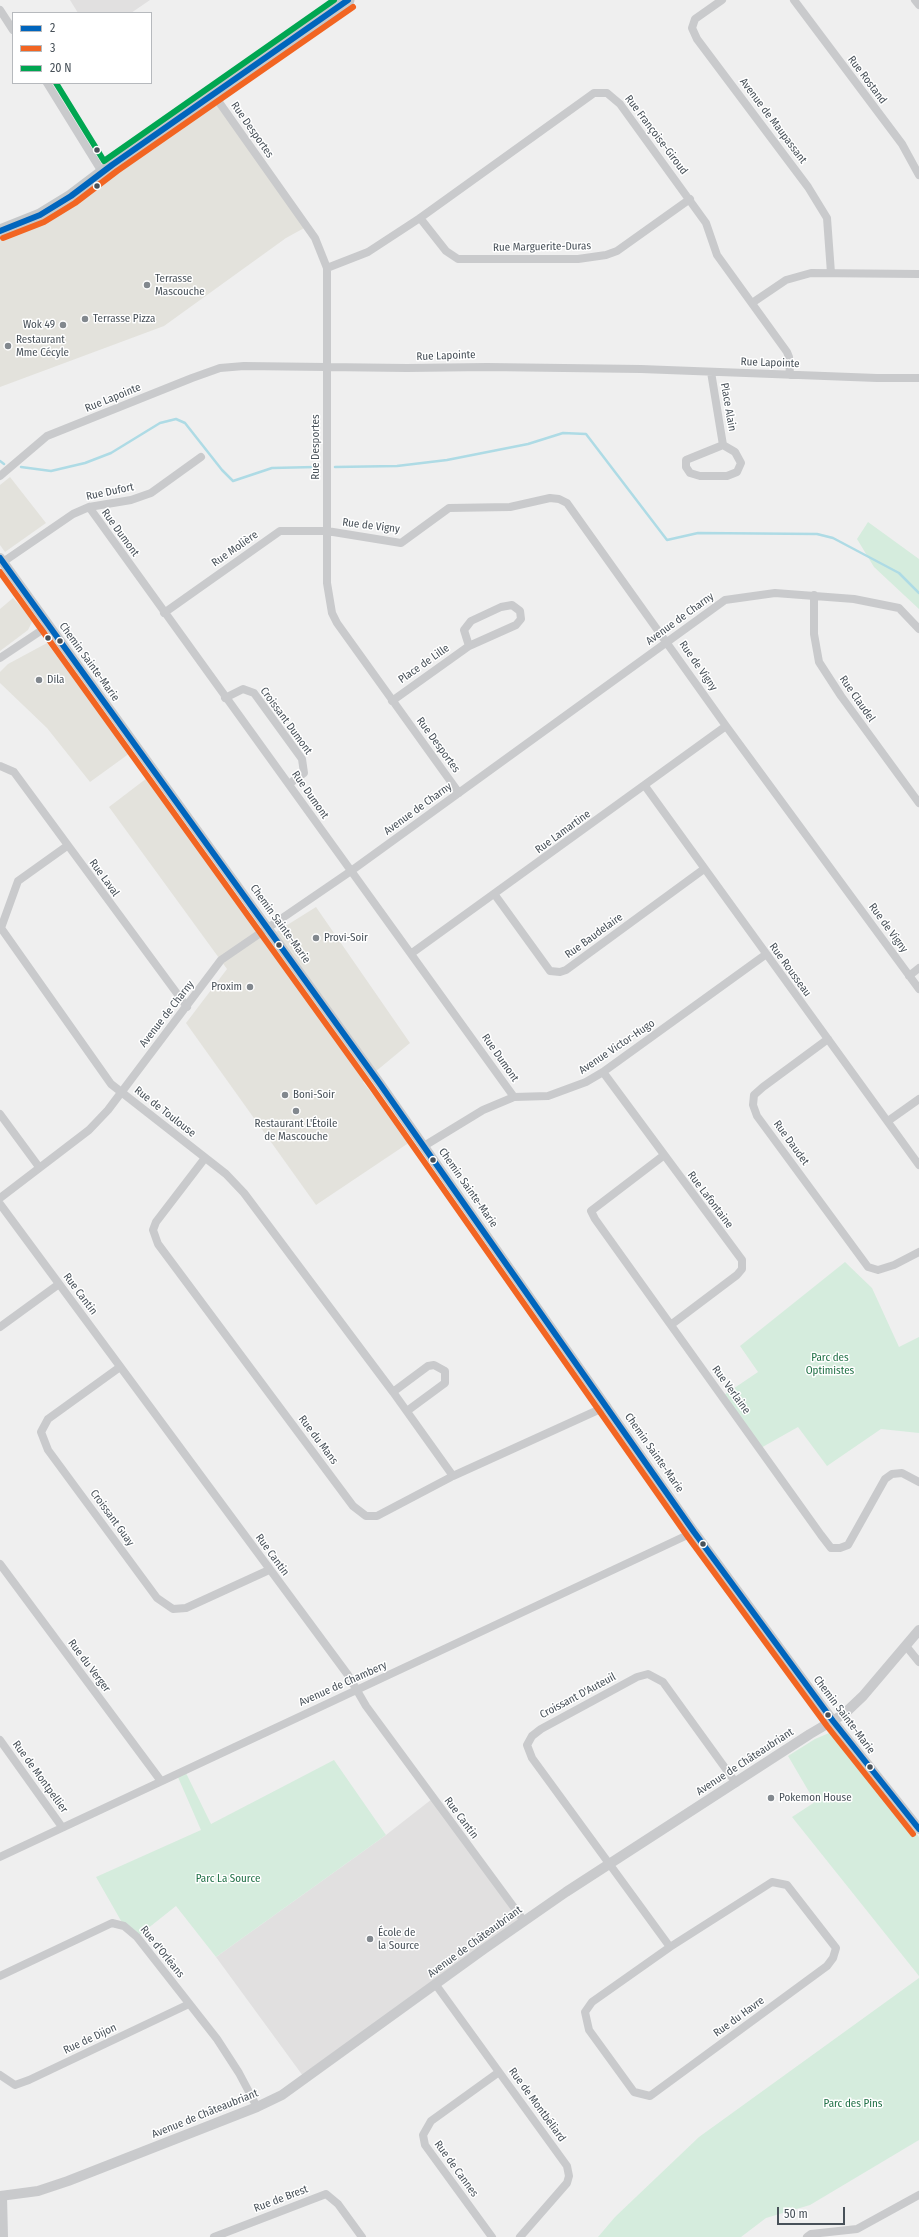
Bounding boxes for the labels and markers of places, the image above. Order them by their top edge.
unlabelled marker [92,145,102,155]
unlabelled marker [92,181,102,191]
place label: Terrasse Mascouche [155,272,205,298]
marker: Terrasse Mascouche [142,280,152,290]
place label: Terrasse Pizza [93,312,155,326]
marker: Terrasse Pizza [80,314,90,324]
place label: Wok 49 [23,318,55,332]
marker: Wok 49 [58,320,68,330]
place label: Restaurant Mme Cécyle [16,333,69,359]
marker: Restaurant Mme Cécyle [3,341,13,351]
unlabelled marker [43,633,53,643]
unlabelled marker [55,636,65,646]
place label: Dila [47,673,64,687]
marker: Dila [34,675,44,685]
place label: Provi-Soir [324,931,368,945]
marker: Provi-Soir [311,933,321,943]
unlabelled marker [274,940,284,950]
place label: Proxim [211,980,242,994]
marker: Proxim [245,982,255,992]
place label: Boni-Soir [293,1088,335,1102]
marker: Boni-Soir [280,1090,290,1100]
marker: Restaurant L'Étoile de Mascouche [291,1106,301,1116]
place label: Restaurant L'Étoile de Mascouche [255,1117,337,1143]
unlabelled marker [428,1155,438,1165]
unlabelled marker [698,1539,708,1549]
unlabelled marker [823,1710,833,1720]
unlabelled marker [865,1762,875,1772]
place label: Pokemon House [779,1791,852,1805]
marker: Pokemon House [766,1793,776,1803]
place label: École de la Source [378,1926,419,1952]
marker: École de la Source [365,1934,375,1944]

